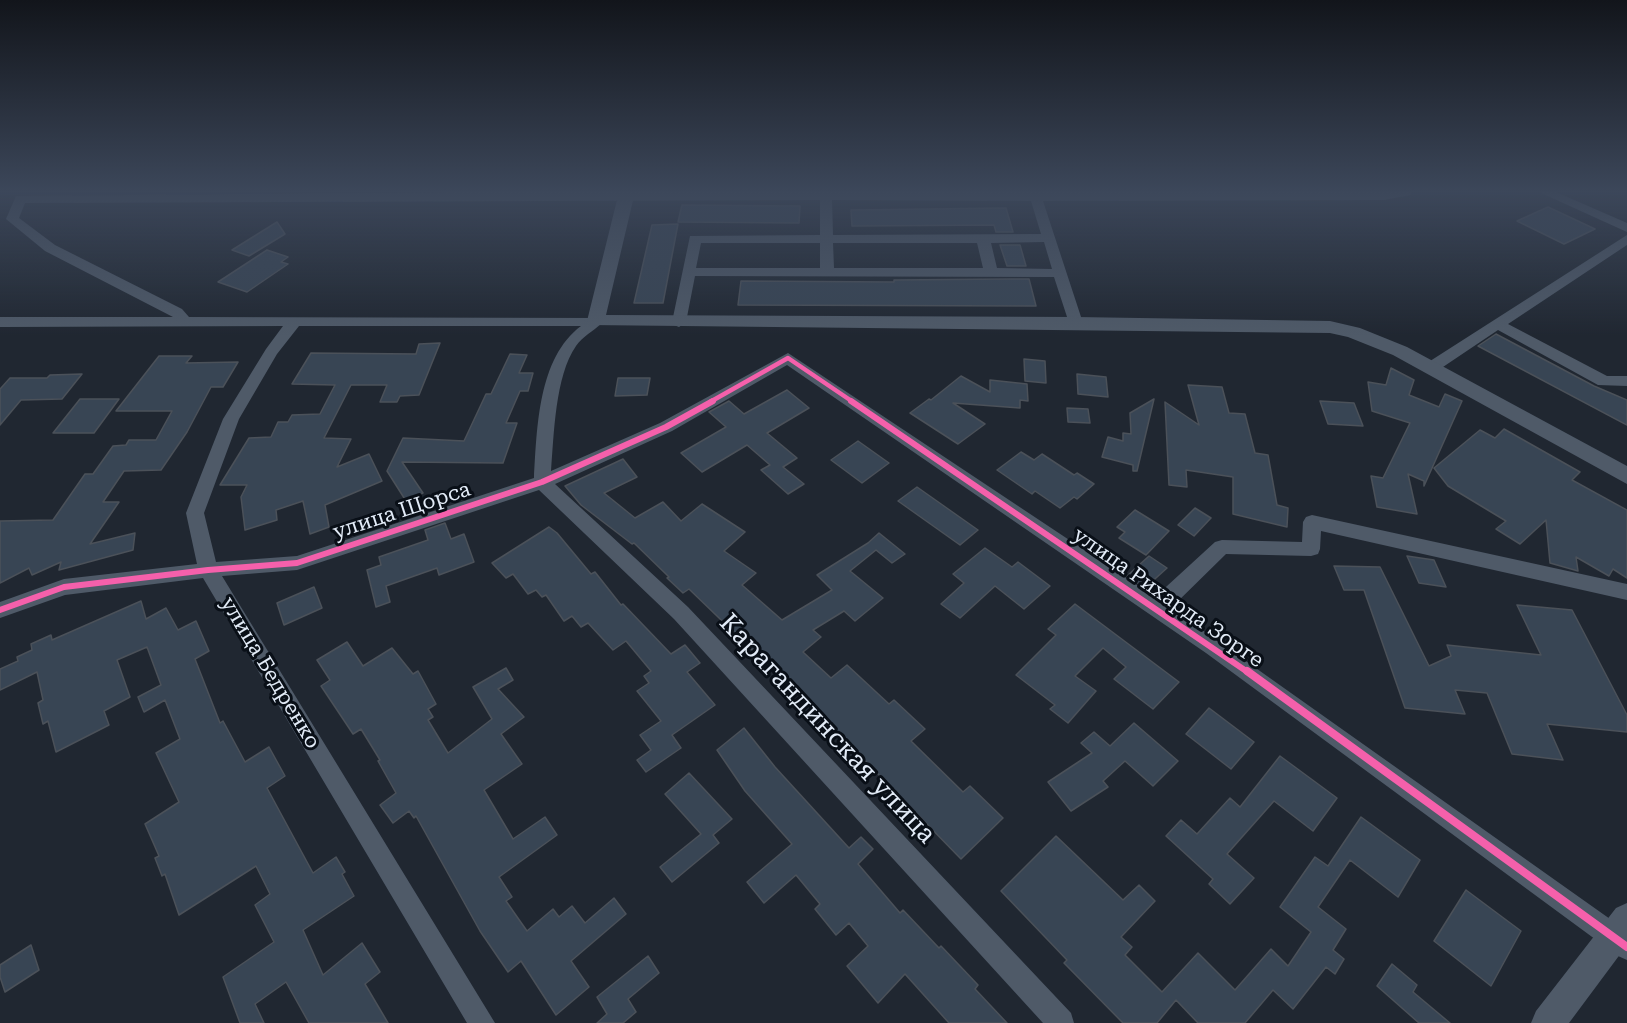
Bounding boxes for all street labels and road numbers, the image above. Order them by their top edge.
street label: улица Щорса [330,477,474,545]
street label: улица Рихарда Зорге [1068,523,1268,673]
street label: улица Бедренко [215,593,325,753]
street label: Карагандинская улица [712,608,942,850]

